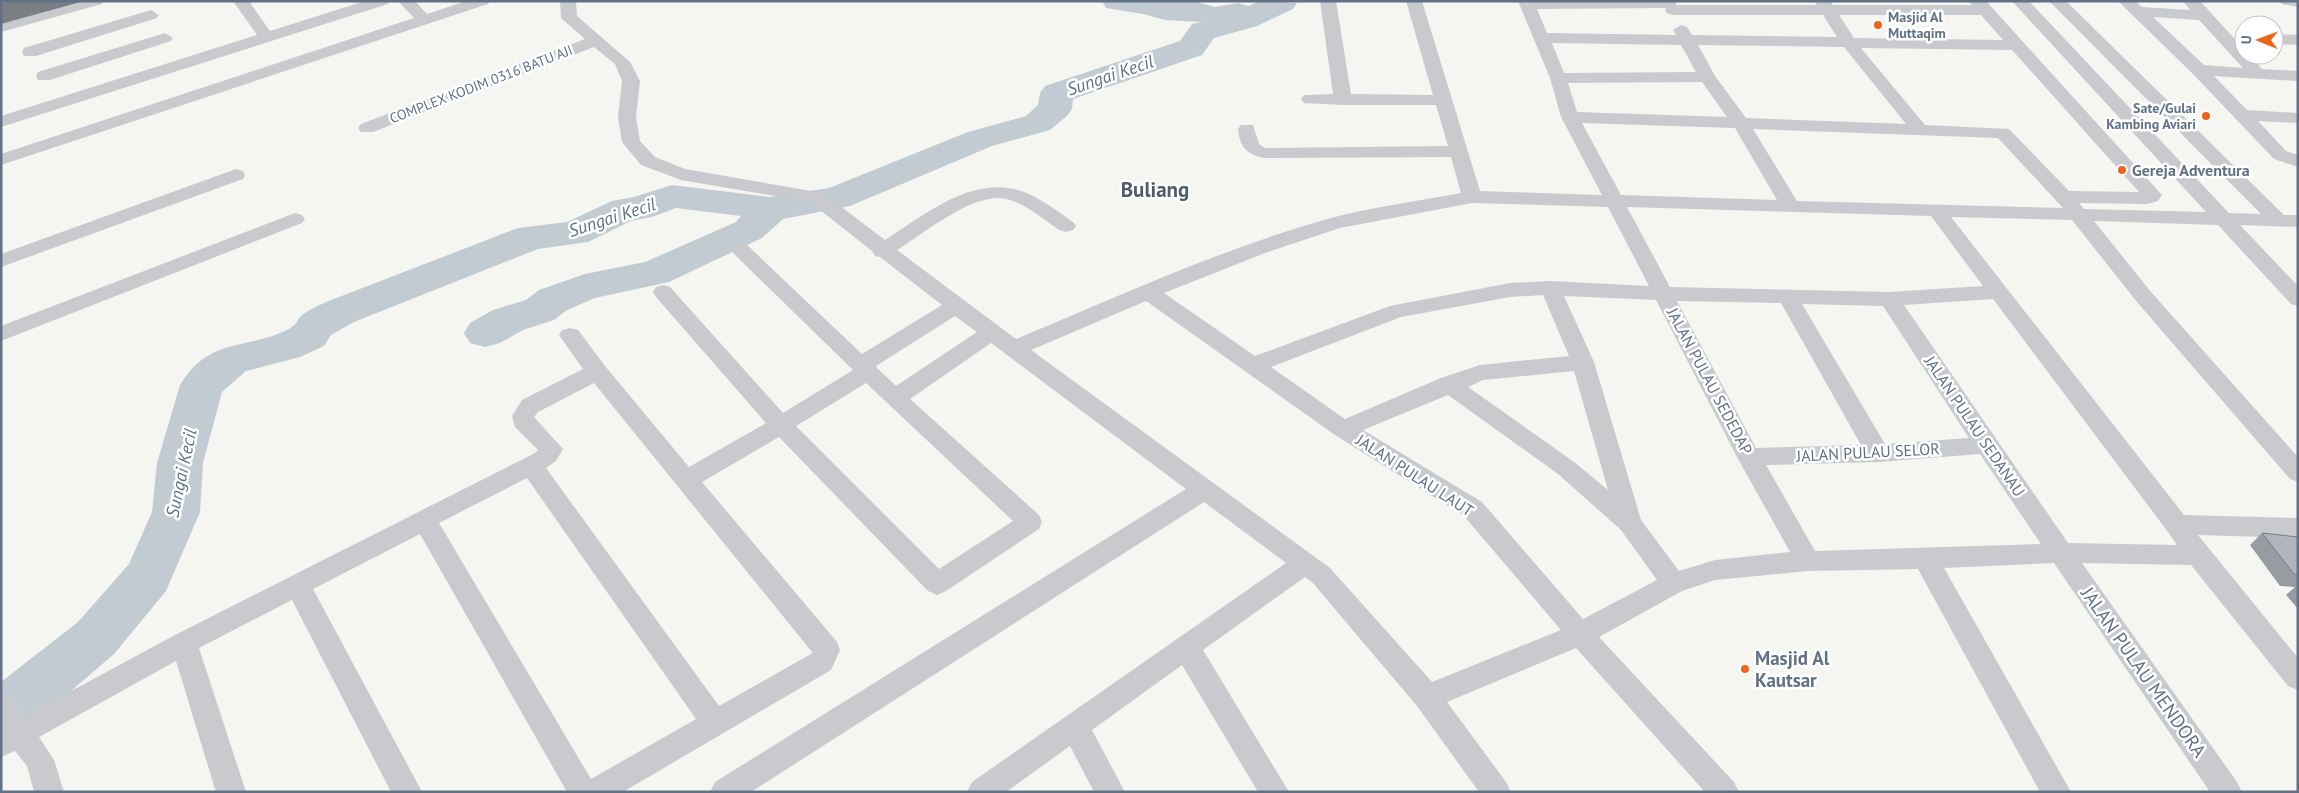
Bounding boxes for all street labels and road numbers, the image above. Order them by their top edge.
street label: COMPLEX KODIM 0316 BATU AJI [387,41,575,127]
street label: JALAN PULAU SEDEDAP [1662,303,1757,458]
street label: JALAN PULAU SEDANAU [1920,351,2030,500]
street label: JALAN PULAU LAUT [1352,429,1477,520]
street label: JALAN PULAU SELOR [1795,438,1940,466]
street label: JALAN PULAU MENDORA [2076,581,2212,762]

